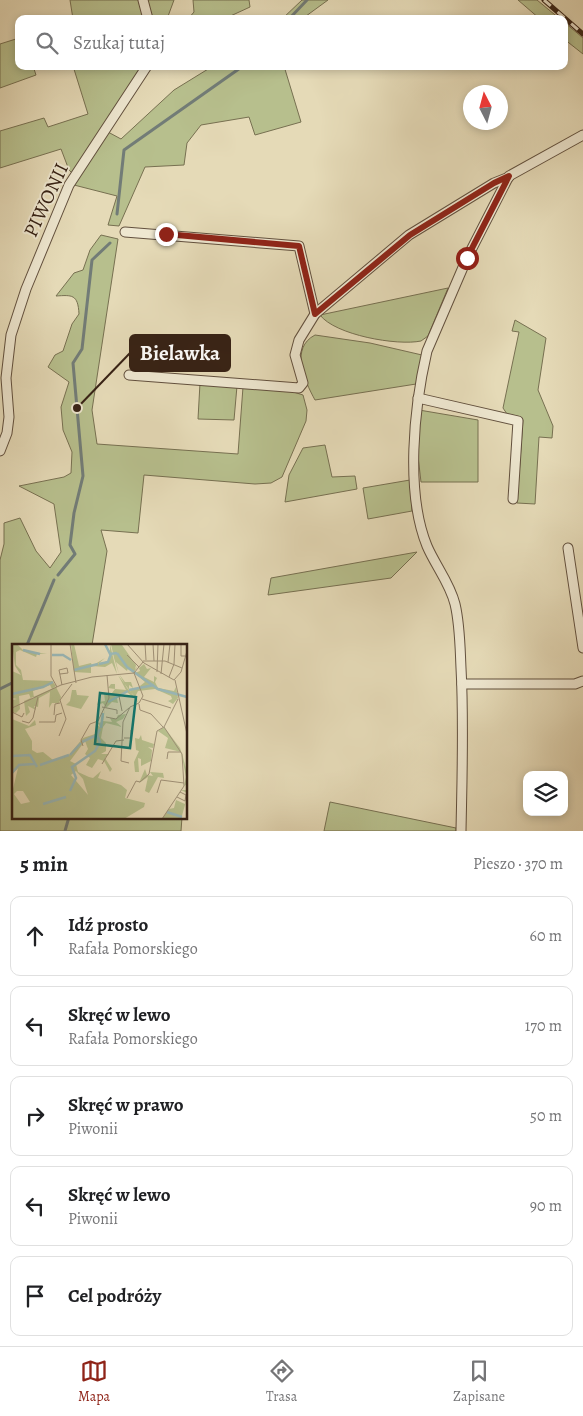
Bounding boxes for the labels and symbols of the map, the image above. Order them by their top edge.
north arrow [463,85,508,130]
street label: PIWONII [17,159,75,241]
route end [155,223,178,246]
route start [456,247,479,270]
callout: Bielawka [130,335,230,371]
text: Bielawka [140,339,221,367]
inset map [12,644,188,818]

